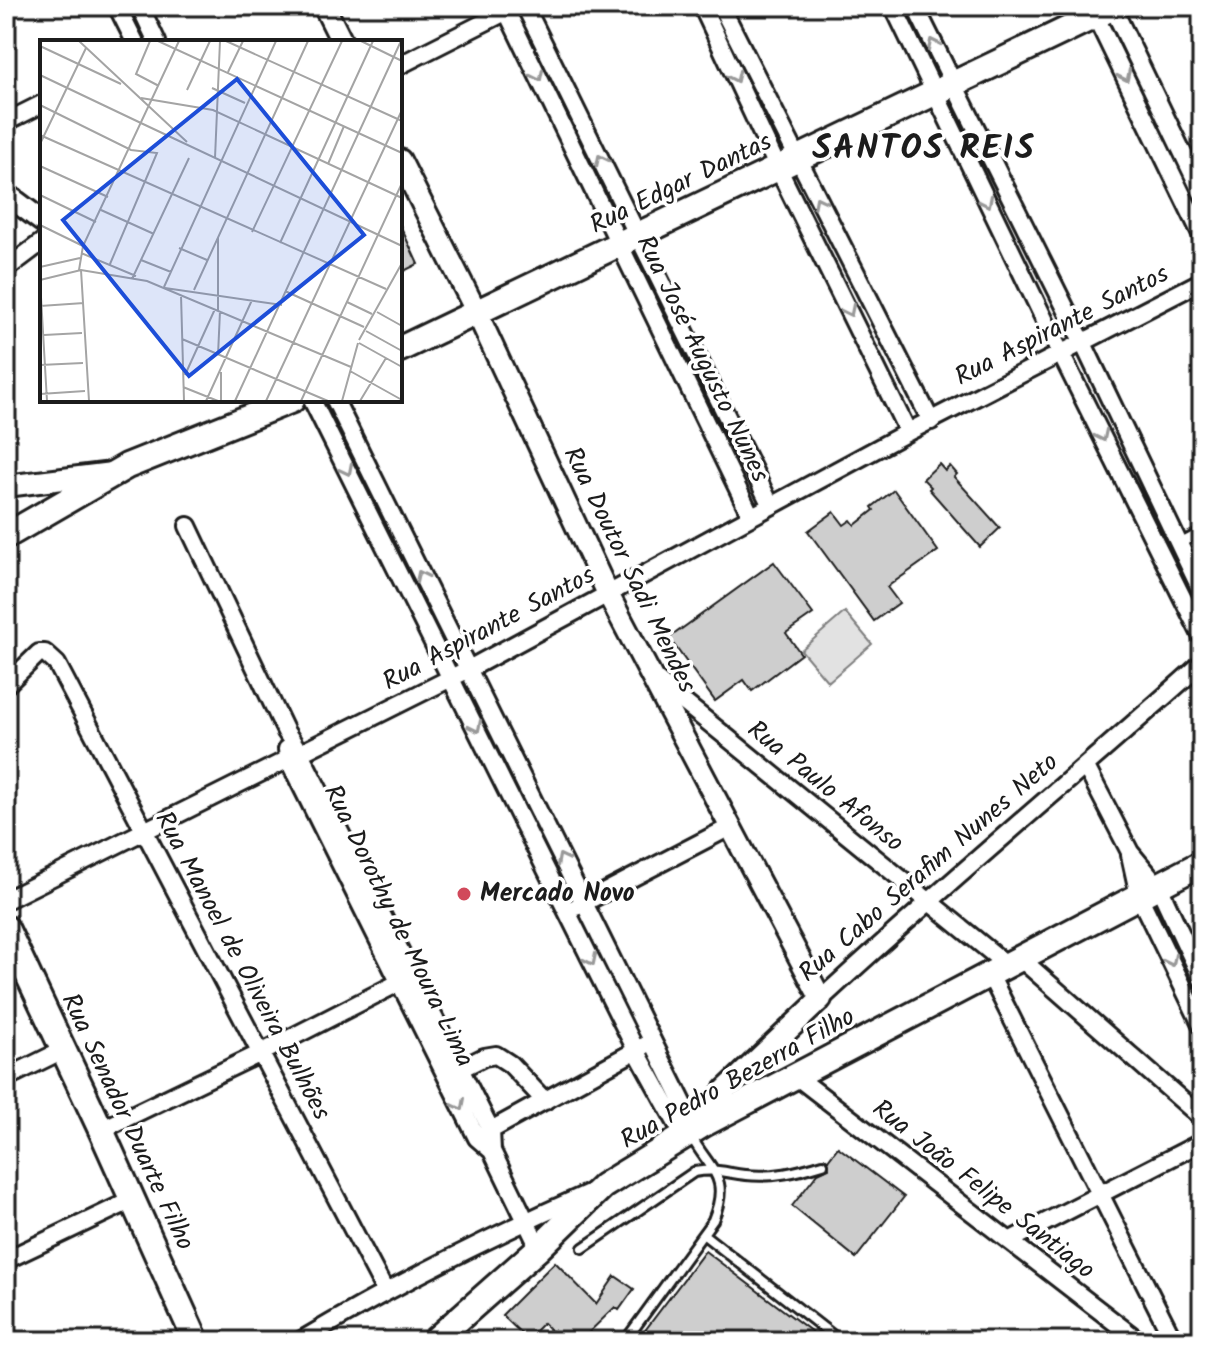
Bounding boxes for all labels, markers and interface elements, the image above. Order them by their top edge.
one-way arrow [927,38,943,53]
inset map [40,40,402,402]
one-way arrow [529,68,544,83]
one-way arrow [725,68,741,83]
one-way arrow [1115,68,1131,83]
street label: Rua Edgar Dantas [583,122,779,246]
district label: SANTOS REIS [812,122,1036,176]
one-way arrow [595,153,610,168]
one-way arrow [978,194,993,209]
one-way arrow [813,195,828,210]
street label: Rua José Augusto Nunes [624,228,780,490]
street label: Rua Aspirante Santos [948,254,1176,398]
one-way arrow [839,302,854,317]
one-way arrow [1092,427,1108,442]
street label: Rua Doutor Sadi Mendes [551,440,707,700]
one-way arrow [337,461,352,476]
street label: Rua Aspirante Santos [375,555,603,703]
one-way arrow [415,569,431,584]
street label: Rua Paulo Afonso [737,710,913,864]
one-way arrow [466,719,481,734]
street label: Rua Cabo Serafim Nunes Neto [789,743,1069,993]
street label: Rua Dorothy de Moura Lima [311,777,485,1075]
street label: Rua Manoel de Oliveira Bulhões [143,804,341,1128]
one-way arrow [556,852,572,867]
place label: Mercado Novo [480,873,635,915]
marker: Mercado Novo [455,885,473,903]
one-way arrow [582,952,598,966]
one-way arrow [1161,952,1177,967]
street label: Rua Senador Duarte Filho [49,986,205,1258]
street label: Rua Pedro Bezerra Filho [613,997,863,1161]
street label: Rua João Felipe Santiago [862,1089,1104,1291]
one-way arrow [451,1097,467,1111]

